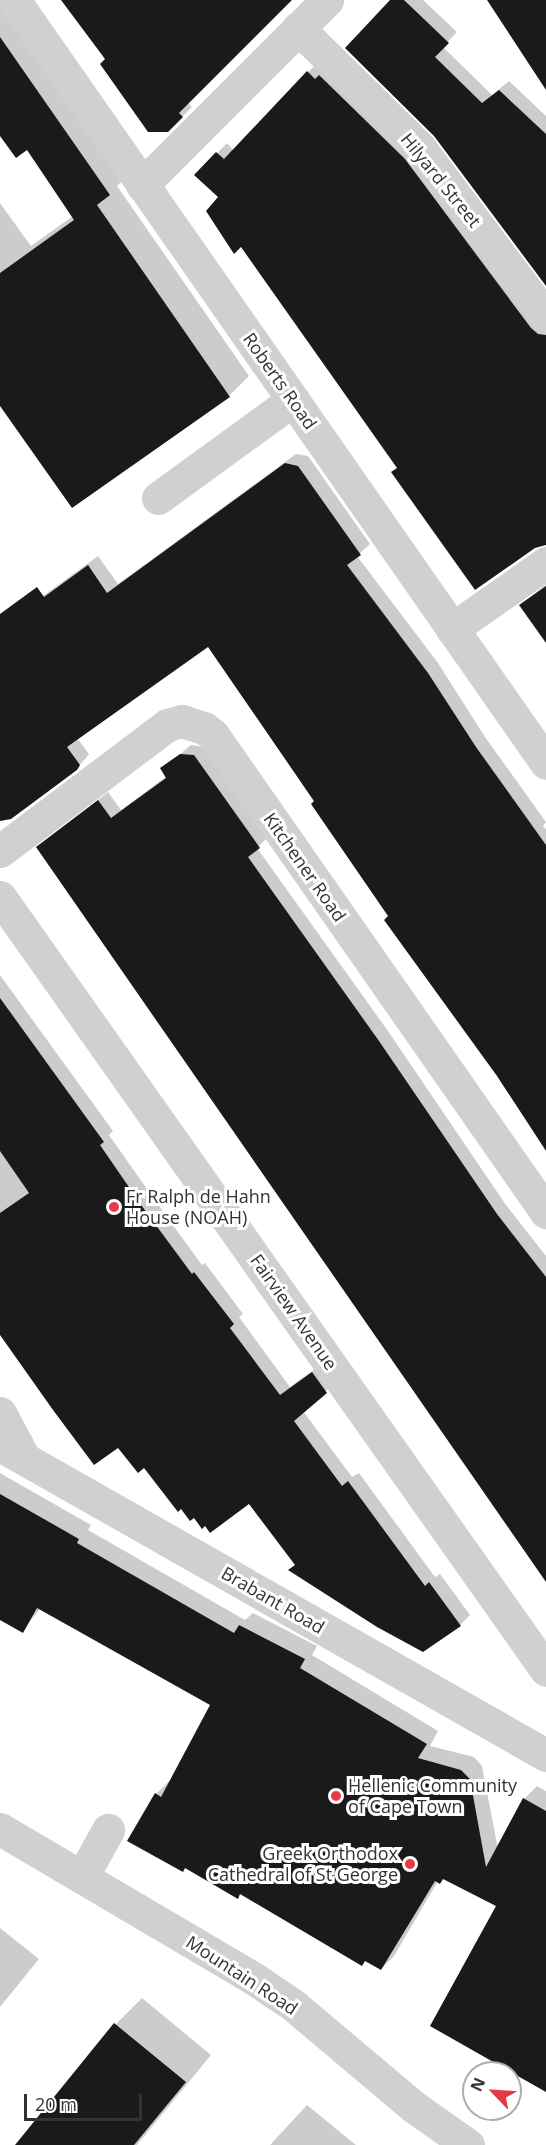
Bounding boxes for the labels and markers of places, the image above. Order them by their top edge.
place label: Fr Ralph de Hahn House (NOAH) [126,1186,271,1228]
marker: Fr Ralph de Hahn House (NOAH) [107,1200,121,1214]
place label: Hellenic Community of Cape Town [348,1775,517,1818]
marker: Hellenic Community of Cape Town [329,1789,343,1803]
place label: Greek Orthodox Cathedral of St George [208,1843,398,1886]
marker: Greek Orthodox Cathedral of St George [403,1857,417,1871]

